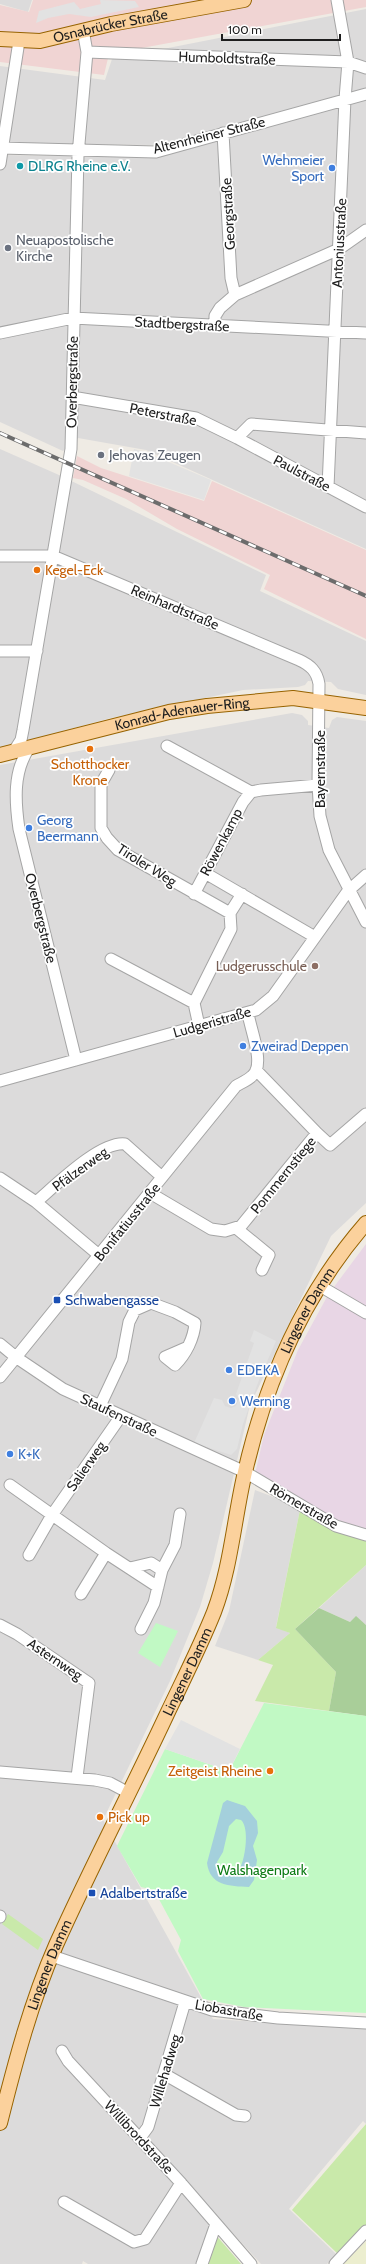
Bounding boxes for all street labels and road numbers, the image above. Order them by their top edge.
street label: Osnabrücker Straße [51,5,169,47]
street label: Humboldtstraße [178,47,276,69]
street label: Altenrheiner Straße [151,112,267,158]
street label: Georgstraße [217,177,239,251]
street label: Antoniusstraße [328,198,350,288]
street label: Stadtbergstraße [134,313,230,335]
street label: Overbergstraße [62,336,82,428]
street label: Peterstraße [128,399,198,429]
street label: Paulstraße [270,451,334,495]
street label: Reinhardtstraße [128,580,222,634]
street label: Konrad-Adenauer-Ring [113,693,251,734]
street label: Bayernstraße [311,730,329,808]
street label: Röwenkamp [196,805,246,879]
street label: Tiroler Weg [114,840,181,891]
street label: Overbergstraße [21,871,61,965]
street label: Ludgeristraße [171,1002,253,1042]
street label: Pommernstiege [246,1133,320,1217]
street label: Pfälzerweg [48,1142,112,1195]
street label: Bonifatiusstraße [90,1179,164,1265]
street label: Lingener Damm [276,1264,338,1356]
street label: Staufenstraße [78,1389,160,1441]
street label: Salierweg [62,1437,110,1495]
street label: Römerstraße [266,1479,342,1533]
street label: Lingener Damm [158,1625,216,1719]
street label: Asternweg [24,1634,87,1685]
street label: Lingener Damm [23,1917,75,2012]
street label: Liobastraße [193,1995,265,2025]
street label: Willehadweg [145,2031,185,2110]
street label: Willibrordstraße [100,2096,178,2178]

